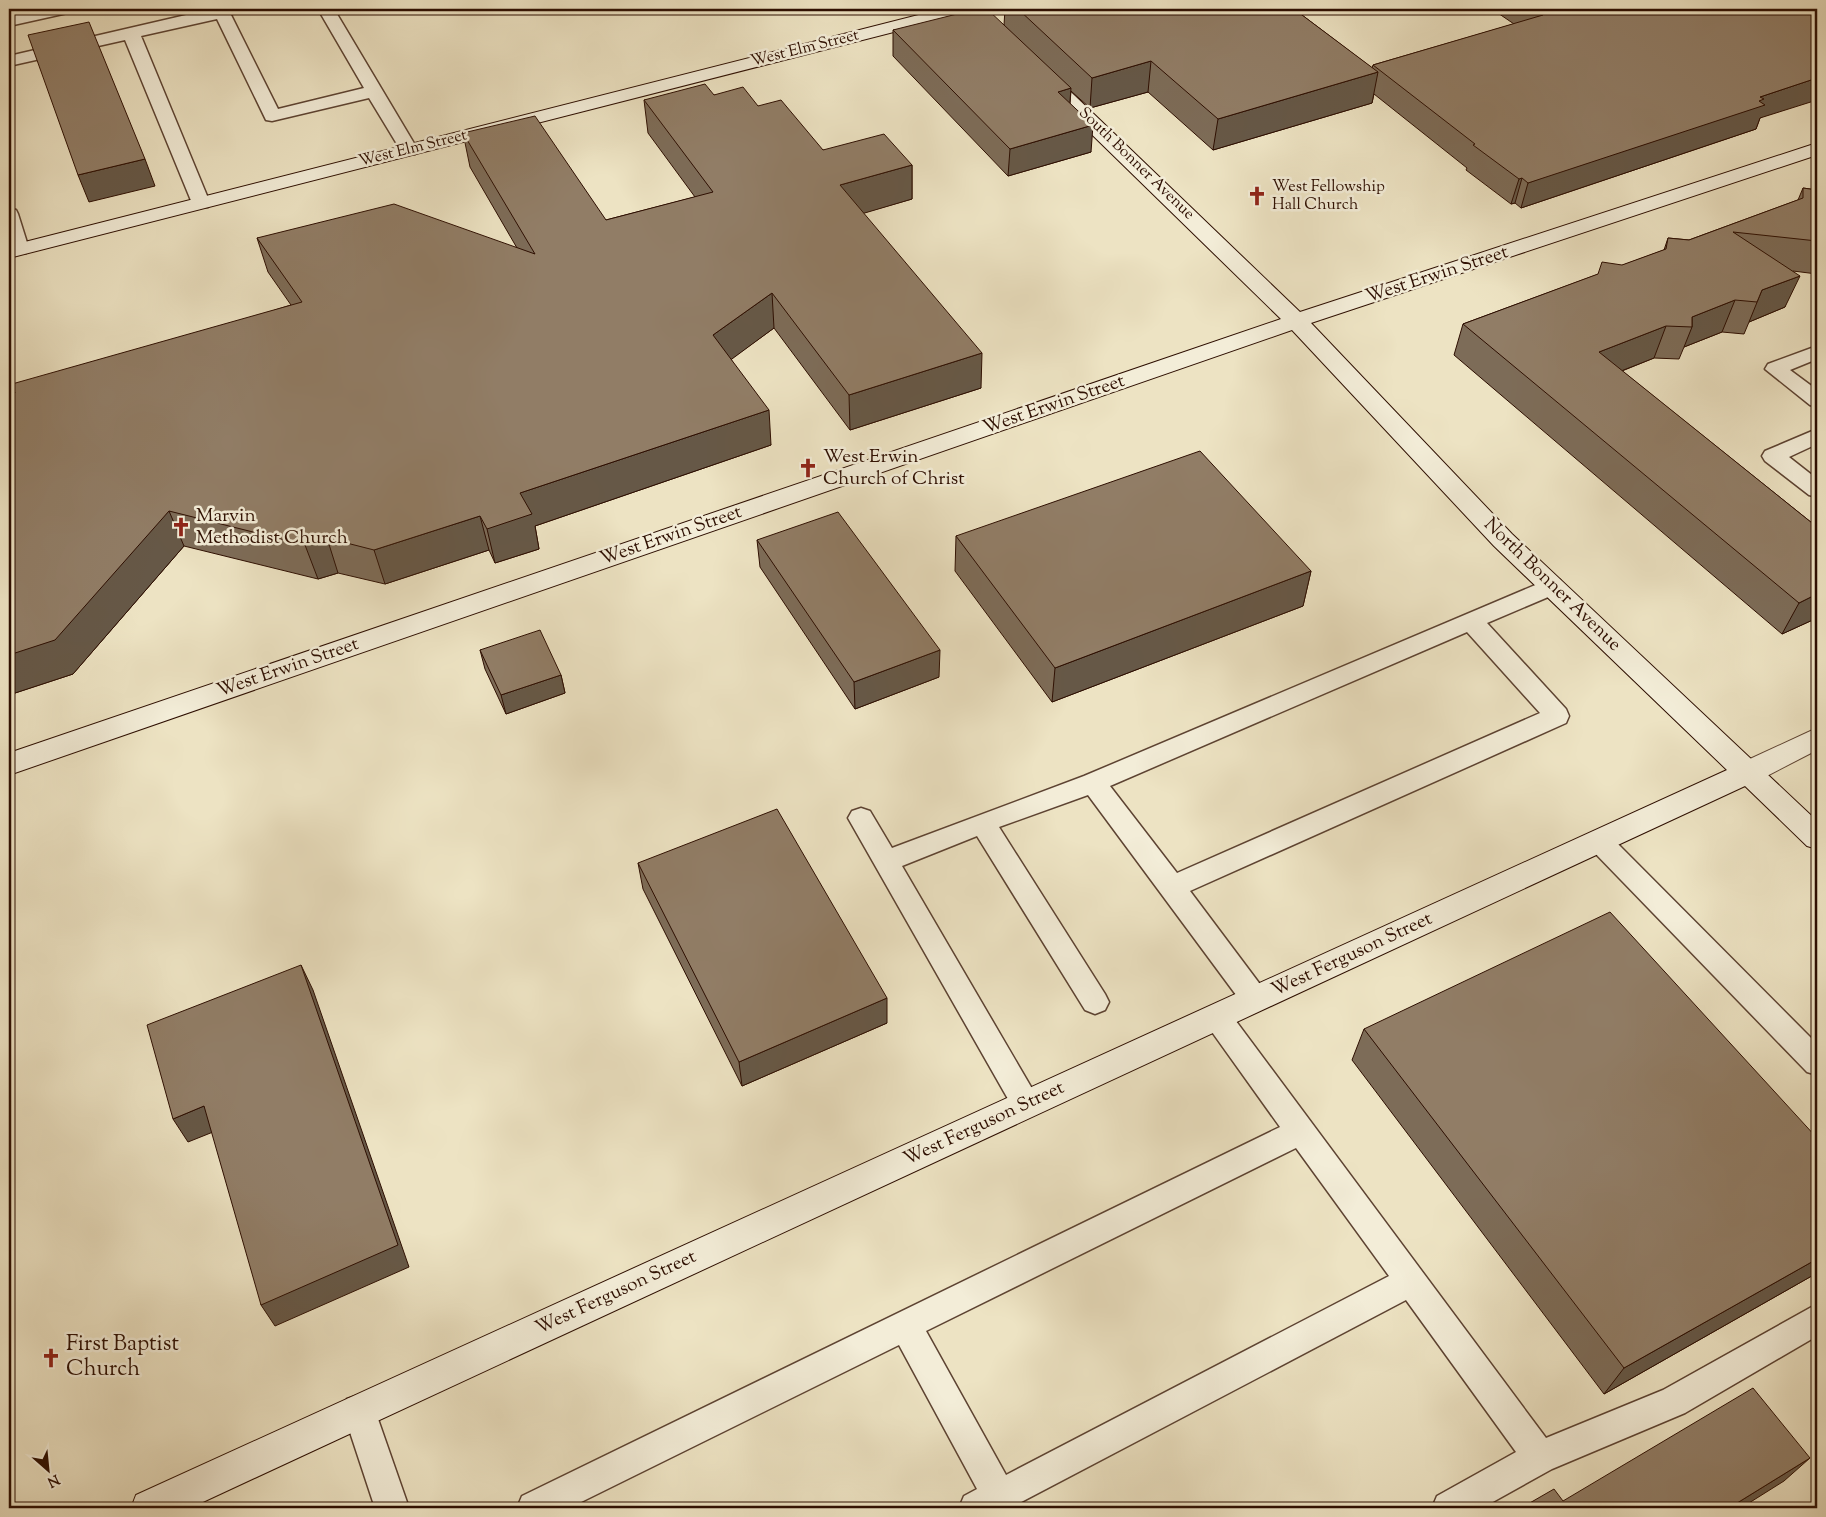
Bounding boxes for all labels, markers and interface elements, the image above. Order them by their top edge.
street label: West Elm Street [748,24,862,74]
street label: South Bonner Avenue [1073,102,1199,226]
street label: West Elm Street [356,124,470,174]
place label: West Fellowship Hall Church [1272,176,1385,217]
church icon: West Fellowship Hall Church [1246,185,1268,207]
street label: West Erwin Street [1362,239,1512,311]
street label: West Erwin Street [979,368,1129,442]
place label: West Erwin Church of Christ [823,444,965,493]
church icon: West Erwin Church of Christ [797,457,819,479]
street label: West Erwin Street [596,499,746,573]
place label: Marvin Methodist Church [196,503,348,552]
street label: North Bonner Avenue [1477,512,1627,658]
church icon: Marvin Methodist Church [170,516,192,538]
street label: West Erwin Street [213,631,363,705]
street label: West Ferguson Street [1267,906,1437,1004]
street label: West Ferguson Street [899,1075,1069,1173]
street label: West Ferguson Street [531,1244,701,1342]
place label: First Baptist Church [66,1329,179,1386]
church icon: First Baptist Church [40,1347,62,1369]
north arrow [22,1444,72,1494]
text: N [43,1468,63,1491]

